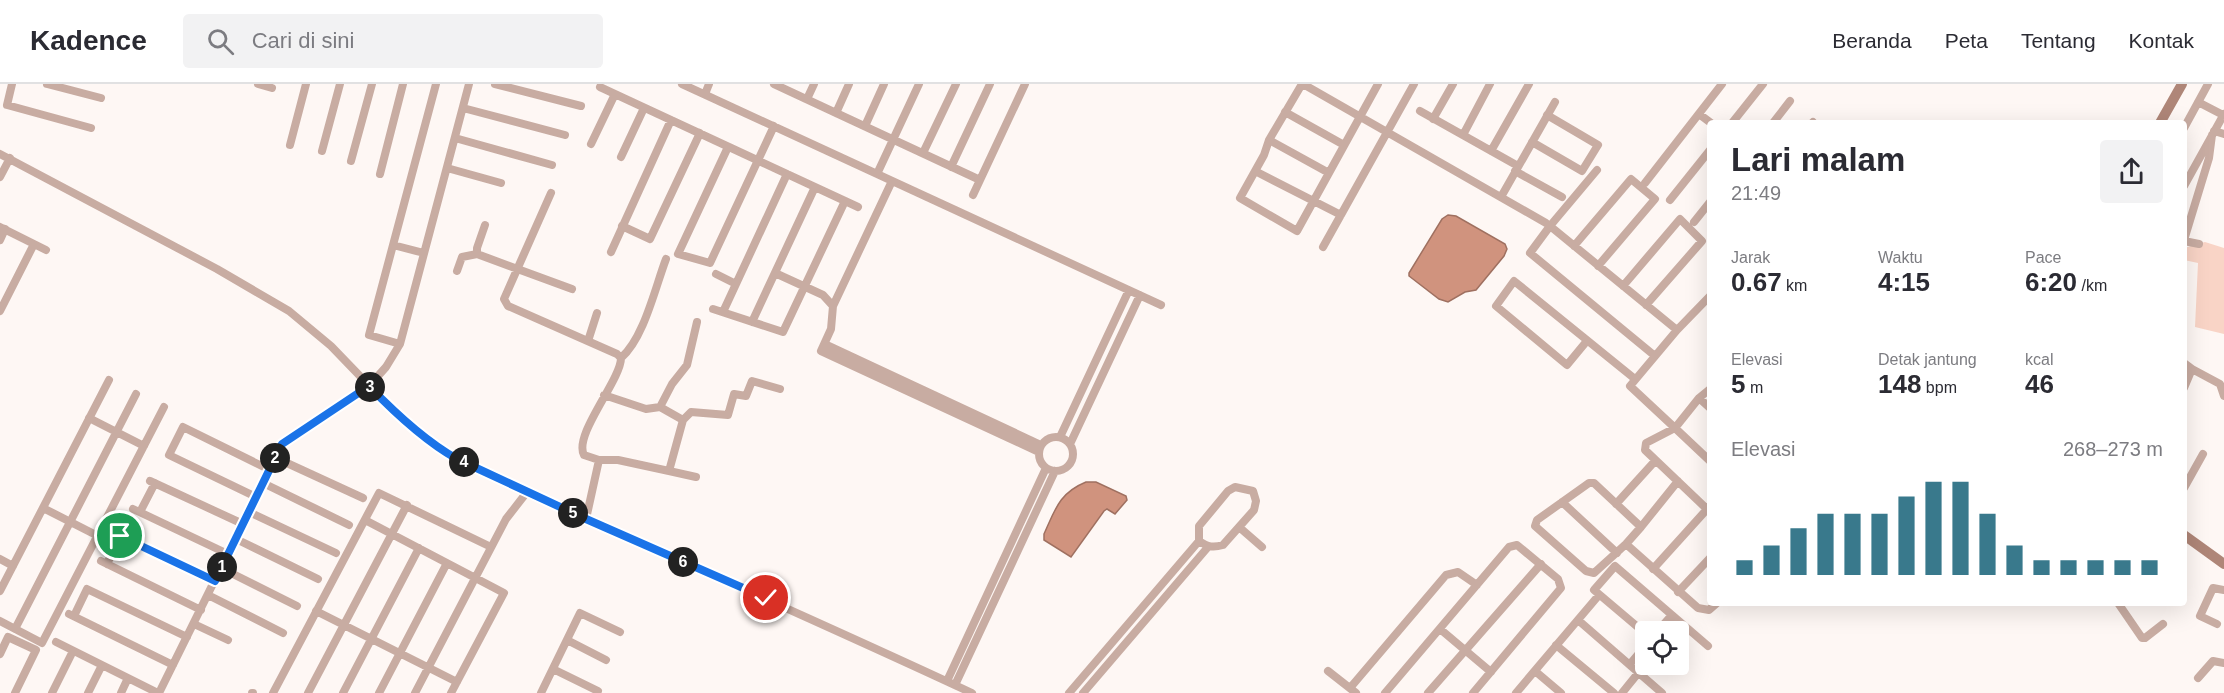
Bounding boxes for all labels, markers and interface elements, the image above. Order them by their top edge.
search box [183,14,603,68]
text: Kadence [30,25,147,56]
icon: search [204,25,237,58]
text: Cari di sini [252,28,354,53]
text: Beranda [1832,29,1912,52]
text: Peta [1945,29,1988,52]
text: Tentang [2021,29,2096,52]
text: Kontak [2129,29,2194,52]
button: share [2100,140,2163,203]
text: Lari malam [1731,141,1905,178]
text: 21:49 [1731,182,1781,204]
text: Jarak [1731,249,1770,266]
text: Waktu [1878,249,1923,266]
text: Pace [2025,249,2061,266]
text: 0.67 [1731,267,1782,297]
text: 4:15 [1878,267,1930,297]
text: 6:20 [2025,267,2077,297]
text: km [1782,277,1807,294]
text: /km [2077,277,2107,294]
text: Elevasi [1731,351,1783,368]
text: Detak jantung [1878,351,1977,368]
text: kcal [2025,351,2053,368]
text: 5 [1731,369,1745,399]
text: 148 [1878,369,1921,399]
text: 46 [2025,369,2054,399]
pin: 3 [355,372,385,402]
text: 3 [366,378,374,395]
text: m [1745,379,1763,396]
text: bpm [1921,379,1957,396]
text: Elevasi [1731,438,1795,460]
text: 268–273 m [2063,438,2163,460]
pin: 2 [260,443,290,473]
pin: 4 [449,447,479,477]
text: 2 [271,449,279,466]
text: 4 [460,453,468,470]
pin: 5 [558,498,588,528]
text: 5 [569,504,577,521]
pin [94,510,145,561]
icon: arrive [103,519,136,552]
pin: 6 [668,547,698,577]
pin: 1 [207,552,237,582]
text: 6 [679,553,687,570]
text: 1 [218,558,226,575]
pin [740,572,791,623]
icon: check [749,581,782,614]
map controls [1635,621,1689,675]
button: locate [1635,621,1689,675]

